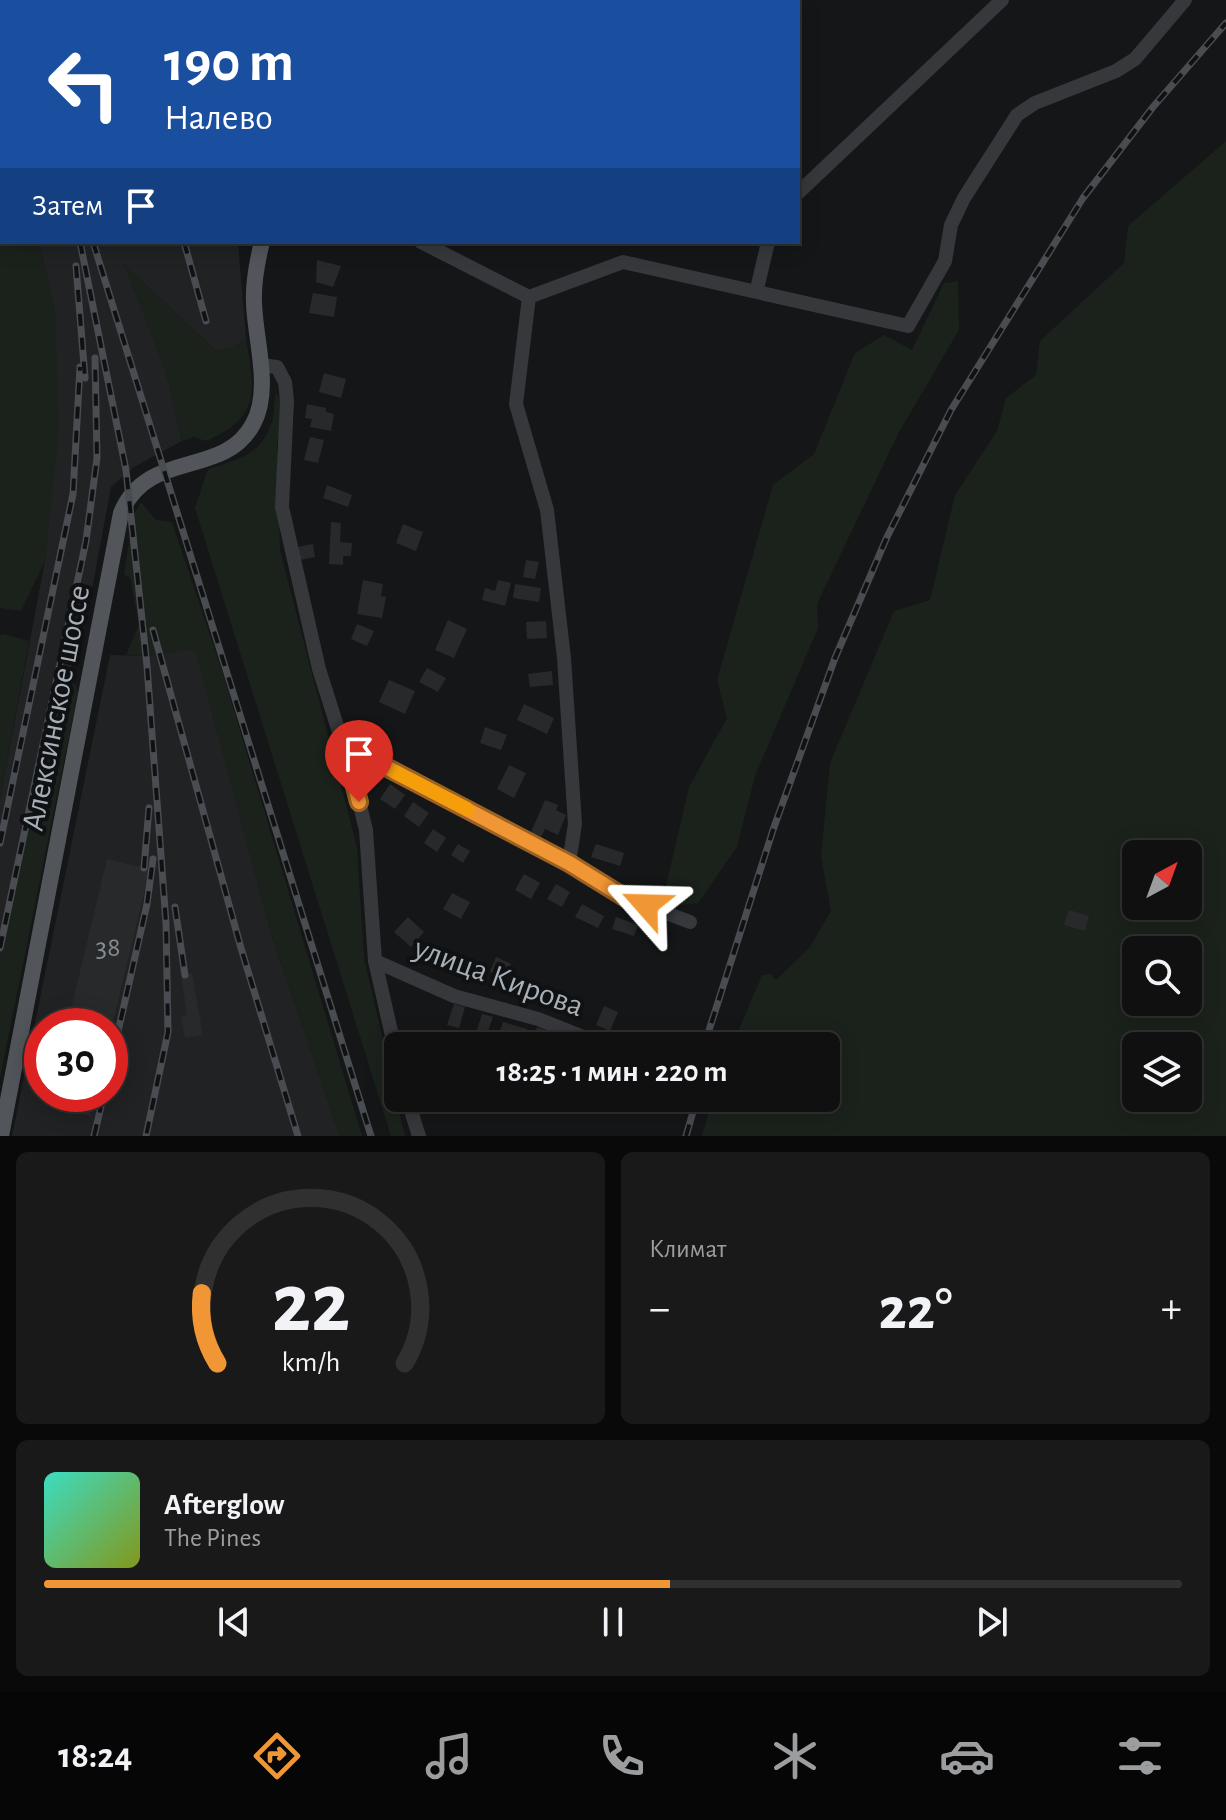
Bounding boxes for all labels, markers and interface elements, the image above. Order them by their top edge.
icon: left [32,32,136,136]
text: 190 m [164,35,294,91]
text: Налево [164,100,273,136]
icon: arrive [119,184,163,228]
text: Затем [32,191,103,221]
street label: Алексинское шоссе [16,582,96,834]
pin [325,720,393,802]
icon: arrive [337,732,381,776]
north arrow [1122,840,1202,920]
map controls [1122,840,1202,1112]
position arrow [604,863,688,947]
street label: улица Кирова [409,931,588,1022]
house number: 38 [96,934,120,962]
button: search [1122,936,1202,1016]
speed limit sign: 30 [24,1008,128,1112]
button: layers [1122,1032,1202,1112]
text: 18:25 · 1 мин · 220 m [497,1057,727,1087]
text: Климат [649,1236,726,1262]
text: 22 [271,1263,350,1347]
text: 22° [878,1280,953,1340]
text: − [649,1287,670,1331]
text: + [1161,1287,1182,1331]
text: km/h [281,1348,340,1377]
text: Afterglow [164,1490,285,1520]
text: The Pines [164,1525,261,1551]
icon: previous [212,1600,256,1644]
icon: pause [591,1600,635,1644]
icon: next [970,1600,1014,1644]
icon: directions [249,1728,305,1784]
icon: music [421,1728,477,1784]
icon: phone [594,1728,650,1784]
icon: climate [767,1728,823,1784]
icon: car [939,1728,995,1784]
icon: filters [1112,1728,1168,1784]
text: 18:24 [58,1738,132,1774]

